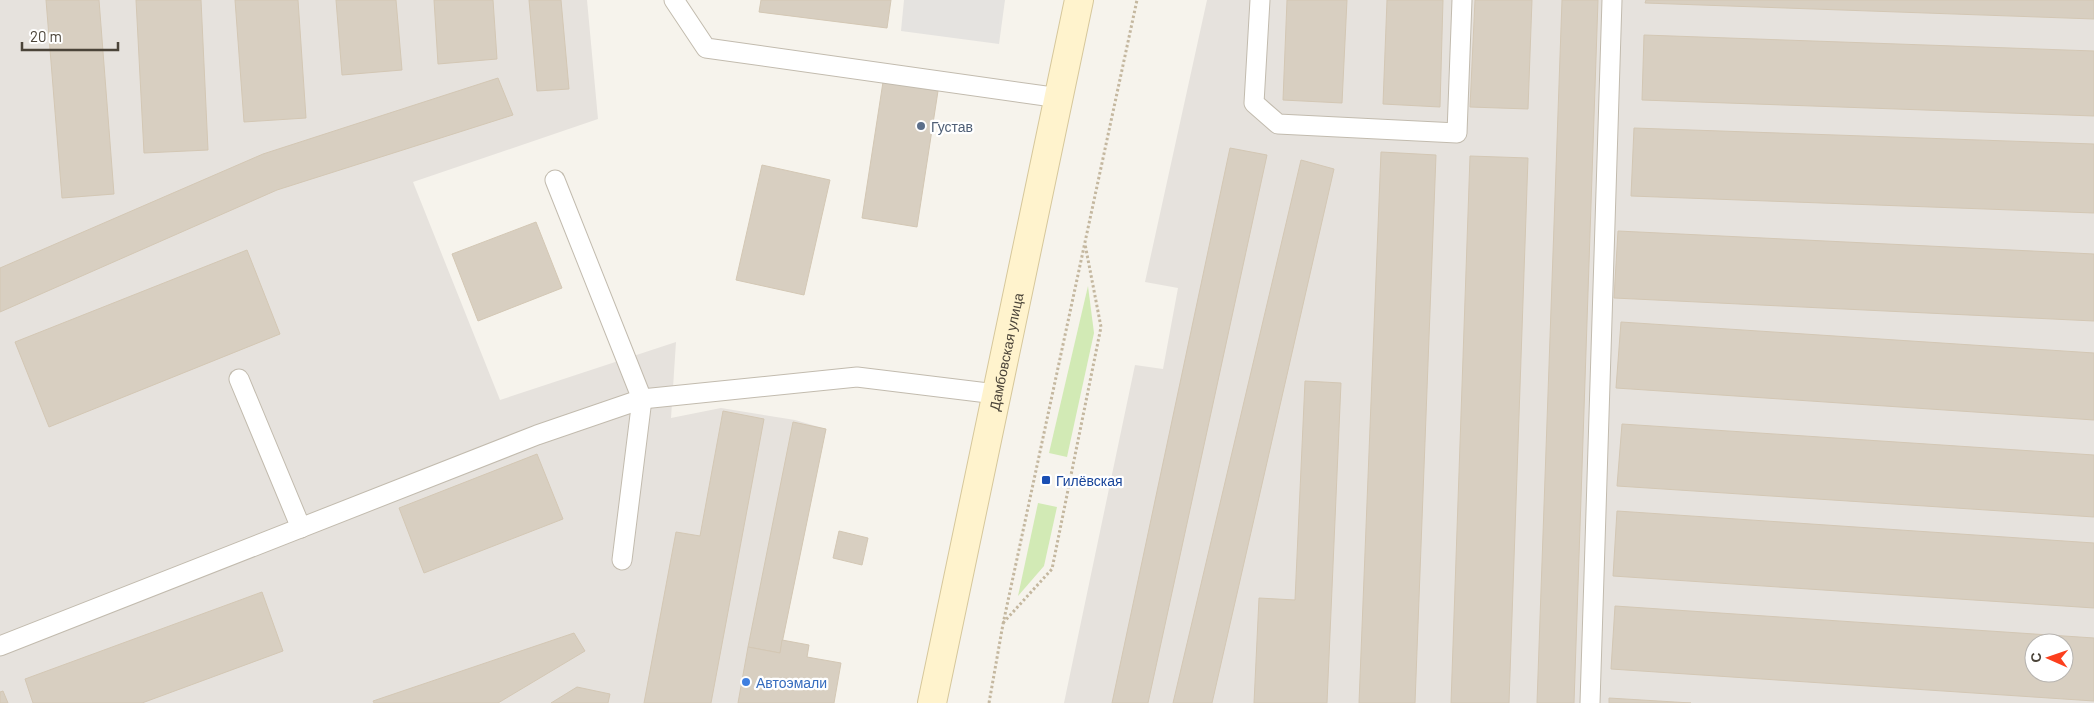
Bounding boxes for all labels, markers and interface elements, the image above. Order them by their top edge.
scale bar [22,20,119,52]
text: 20 m [30,27,62,45]
place label: Густав [931,118,973,135]
marker: Густав [915,120,927,132]
street label: Дамбовская улица [985,291,1026,412]
place label: Гилёвская [1056,472,1123,489]
marker: Гилёвская [1040,474,1052,486]
north arrow [2024,633,2074,683]
text: С [2027,652,2044,663]
place label: Автоэмали [756,674,827,691]
marker: Автоэмали [740,676,752,688]

